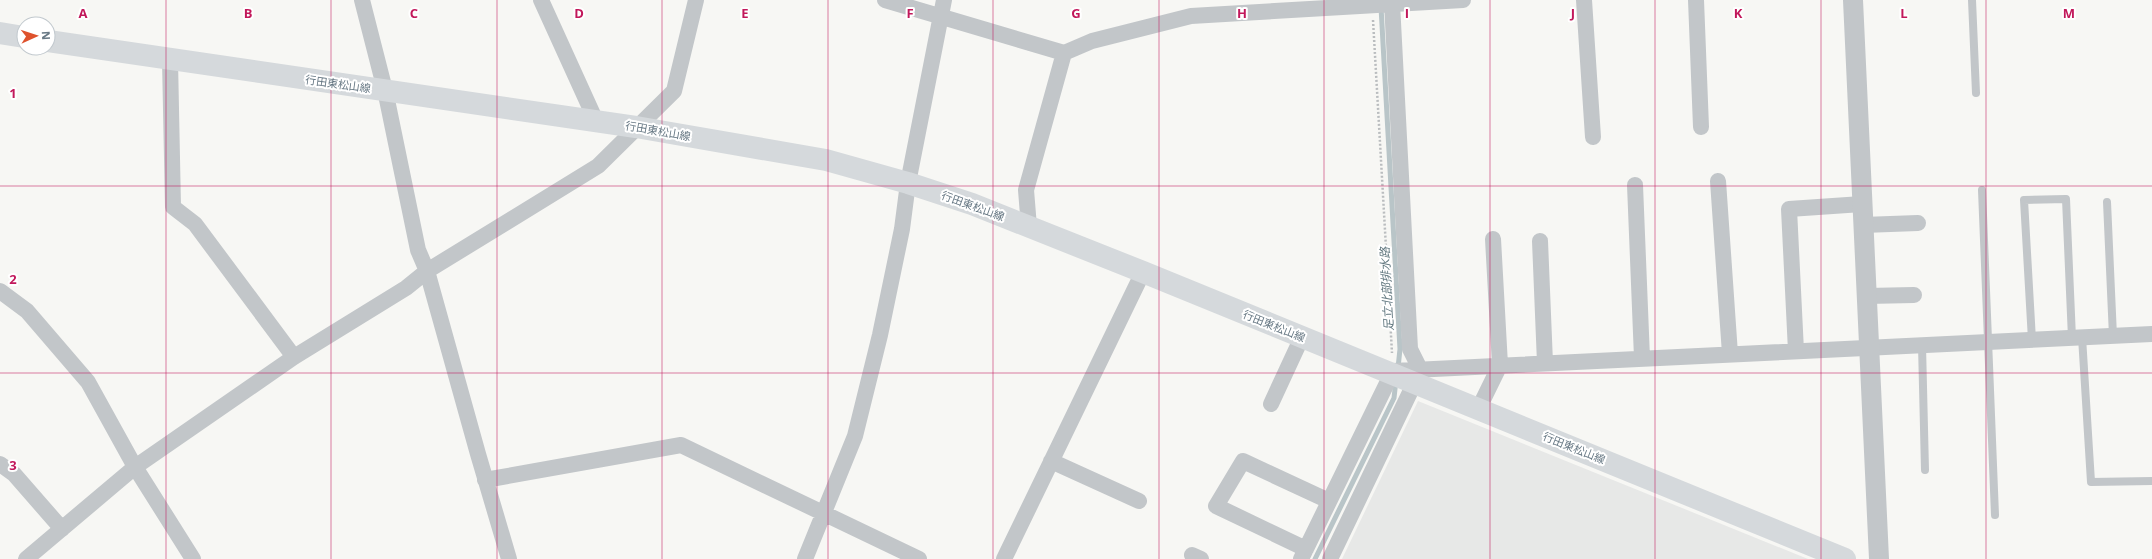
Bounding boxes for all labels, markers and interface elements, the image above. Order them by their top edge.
text: A [79,4,88,22]
text: B [244,4,253,22]
text: C [410,4,418,22]
text: D [574,4,584,22]
text: E [741,4,749,22]
text: F [906,4,914,22]
text: G [1071,4,1081,22]
text: H [1237,4,1247,22]
text: I [1405,4,1409,22]
text: J [1570,4,1575,22]
text: K [1734,4,1743,22]
text: L [1900,4,1908,22]
text: M [2063,4,2075,22]
north arrow [16,16,56,56]
text: N [39,31,54,40]
street label: 行田東松山線 [304,71,372,96]
text: 1 [9,84,17,102]
street label: 行田東松山線 [624,117,692,144]
street label: 行田東松山線 [940,187,1007,224]
water label: 足立北部排水路 [1376,246,1397,331]
text: 2 [9,270,17,288]
street label: 行田東松山線 [1241,306,1308,345]
street label: 行田東松山線 [1541,428,1608,467]
text: 3 [9,456,17,474]

